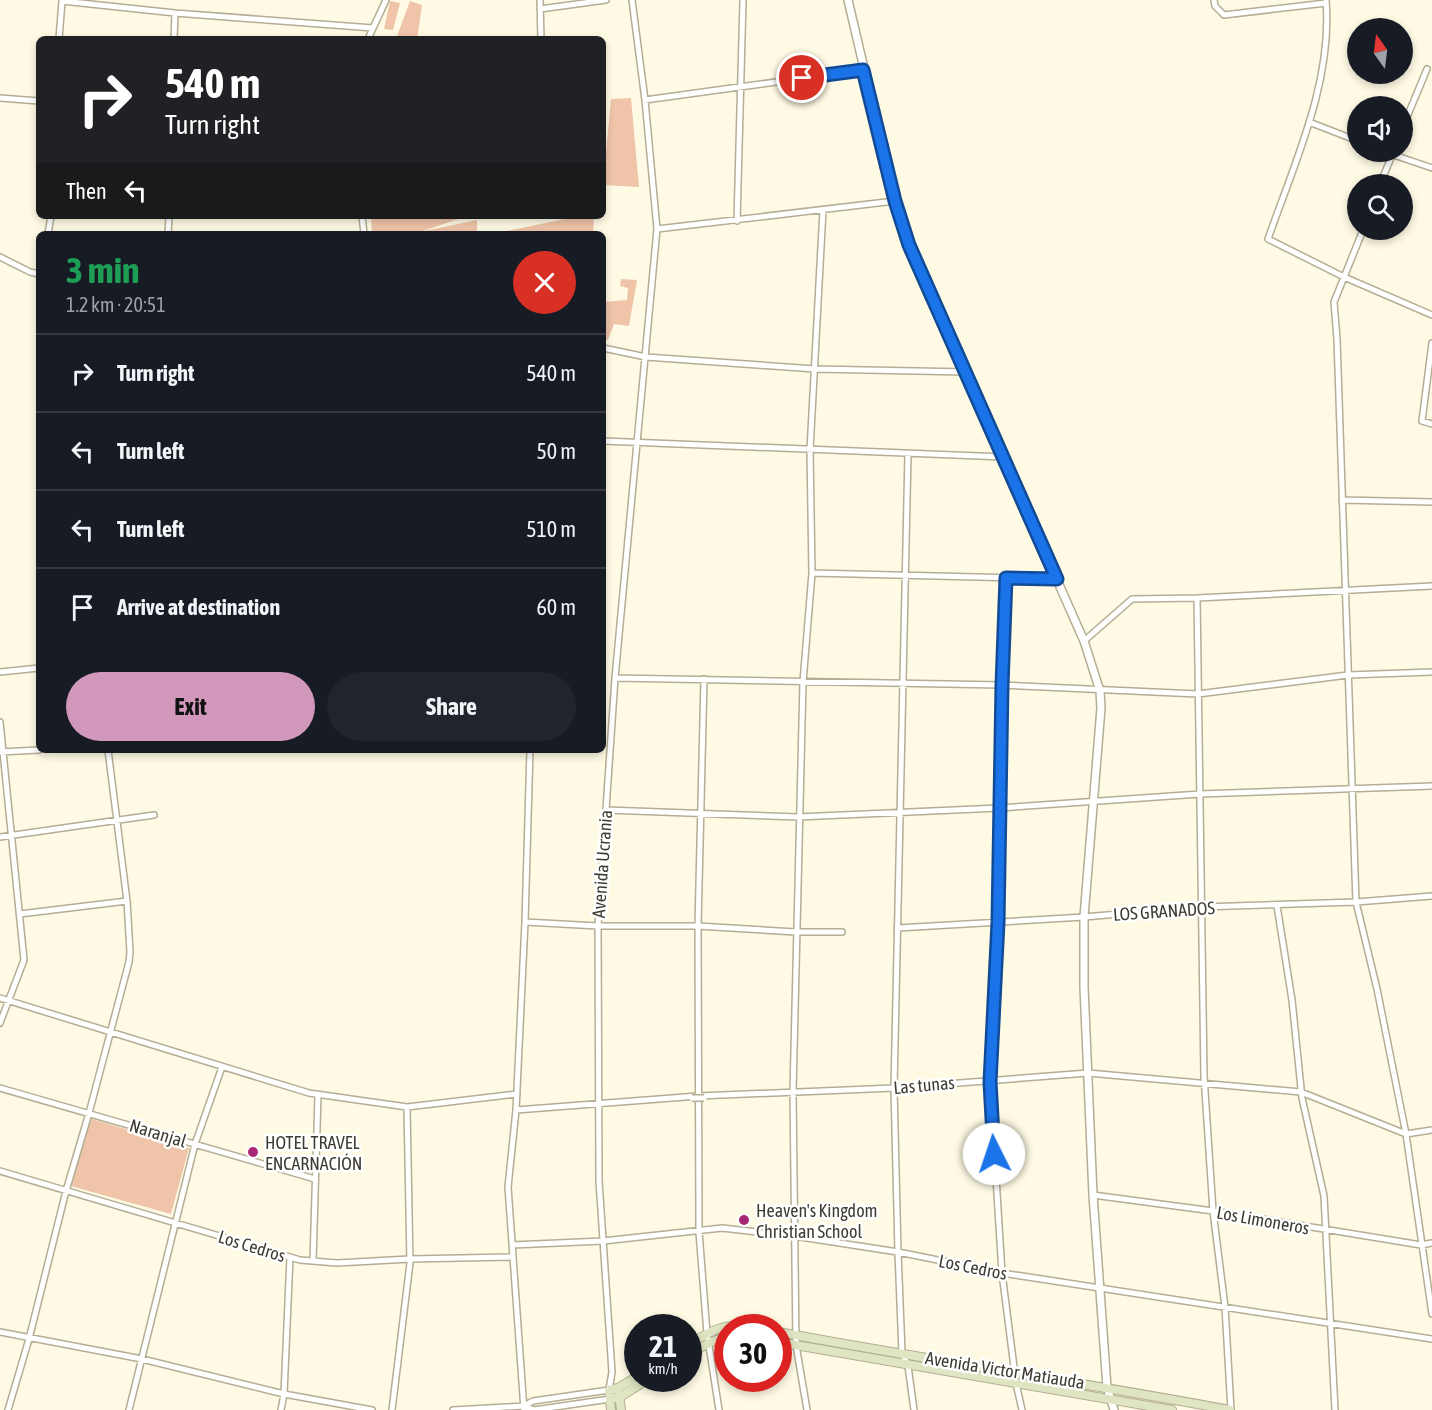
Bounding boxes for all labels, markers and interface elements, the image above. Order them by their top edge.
north arrow [1347,18,1413,84]
map controls [1347,18,1413,240]
pin [776,52,827,103]
text: 540 m [165,59,260,107]
icon: right [66,60,144,138]
icon: arrive [785,61,818,94]
button: sound [1347,96,1413,162]
text: Turn right [165,109,260,140]
icon: left [119,174,152,207]
button: search [1347,174,1413,240]
text: Then [66,178,107,204]
text: 3 min [66,249,140,291]
button: close [513,251,576,314]
text: 1.2 km · 20:51 [66,293,166,316]
icon: right [66,357,99,390]
text: Turn right [117,360,194,386]
text: 540 m [526,360,576,386]
icon: left [66,435,99,468]
text: Turn left [117,438,184,464]
text: 50 m [536,438,576,464]
icon: left [66,513,99,546]
text: Turn left [117,516,184,542]
text: 510 m [526,516,576,542]
icon: arrive [66,591,99,624]
text: Arrive at destination [117,594,280,620]
text: 60 m [536,594,576,620]
button: Exit [66,672,315,741]
button: Share [327,672,576,741]
street label: Avenida Ucrania [588,809,616,919]
street label: LOS GRANADOS [1112,897,1216,925]
street label: Las tunas [892,1072,956,1098]
street label: Naranjal [127,1114,189,1152]
position arrow [962,1122,1026,1186]
place label: HOTEL TRAVEL ENCARNACIÓN [265,1132,362,1174]
marker: HOTEL TRAVEL ENCARNACIÓN [246,1145,260,1159]
place label: Heaven's Kingdom Christian School [756,1200,878,1242]
street label: Los Limoneros [1215,1202,1311,1238]
marker: Heaven's Kingdom Christian School [737,1213,751,1227]
street label: Los Cedros [216,1226,288,1266]
street label: Los Cedros [937,1250,1009,1284]
speed limit sign: 30 [714,1314,792,1392]
text: 21 [649,1329,677,1363]
street label: Avenida Victor Matiauda [924,1347,1086,1393]
text: km/h [648,1360,678,1377]

